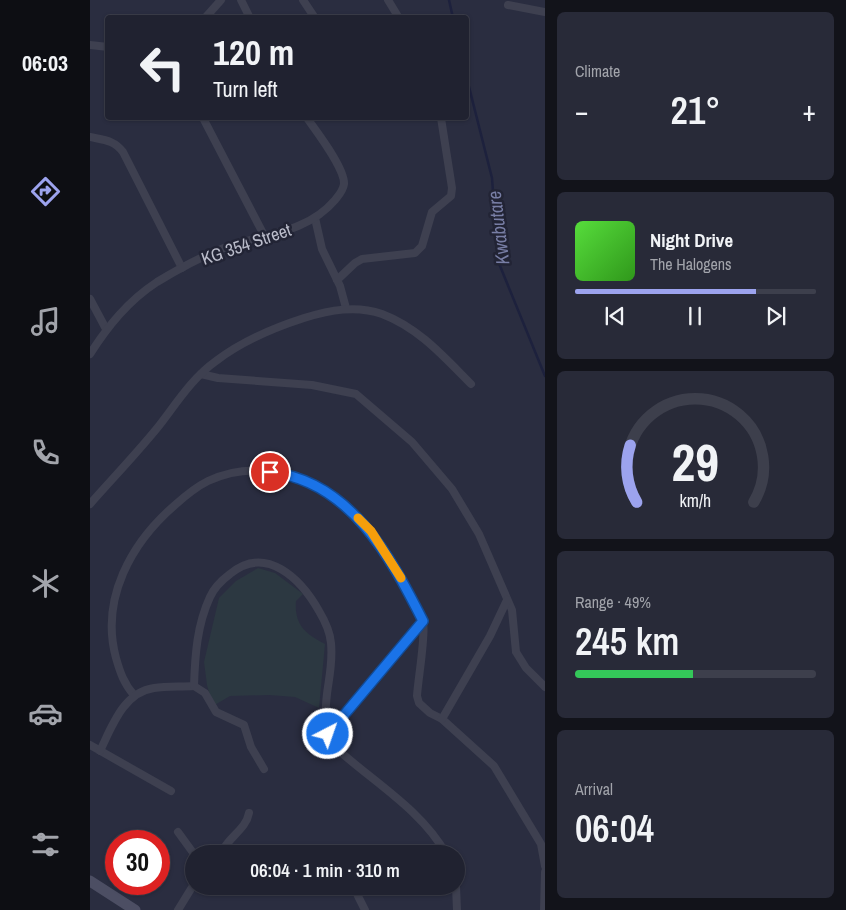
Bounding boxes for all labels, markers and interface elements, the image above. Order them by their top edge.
text: 120 m [213,29,294,76]
icon: left [130,35,195,100]
text: 06:03 [22,48,68,78]
text: Climate [575,60,620,82]
text: Turn left [213,74,278,104]
text: 21° [671,85,720,136]
text: − [575,92,588,130]
text: + [803,92,816,130]
icon: directions [28,174,63,209]
water label: Kwabutare [481,189,515,267]
street label: KG 354 Street [198,217,294,271]
text: Night Drive [650,227,733,253]
text: The Halogens [650,253,732,275]
icon: previous [601,302,629,330]
icon: pause [681,302,709,330]
icon: next [762,302,790,330]
icon: music [28,304,63,339]
text: 29 [672,427,719,497]
icon: phone [28,435,63,470]
pin [249,451,291,493]
icon: arrive [256,458,284,486]
text: km/h [680,489,711,513]
icon: climate [28,566,63,601]
text: Range · 49% [575,591,651,613]
text: 245 km [575,616,679,667]
icon: car [28,696,63,731]
position arrow [301,707,353,759]
text: Arrival [575,778,613,800]
text: 06:04 [575,803,654,854]
icon: filters [28,827,63,862]
speed limit sign: 30 [105,830,170,895]
text: 06:04 · 1 min · 310 m [250,857,400,883]

